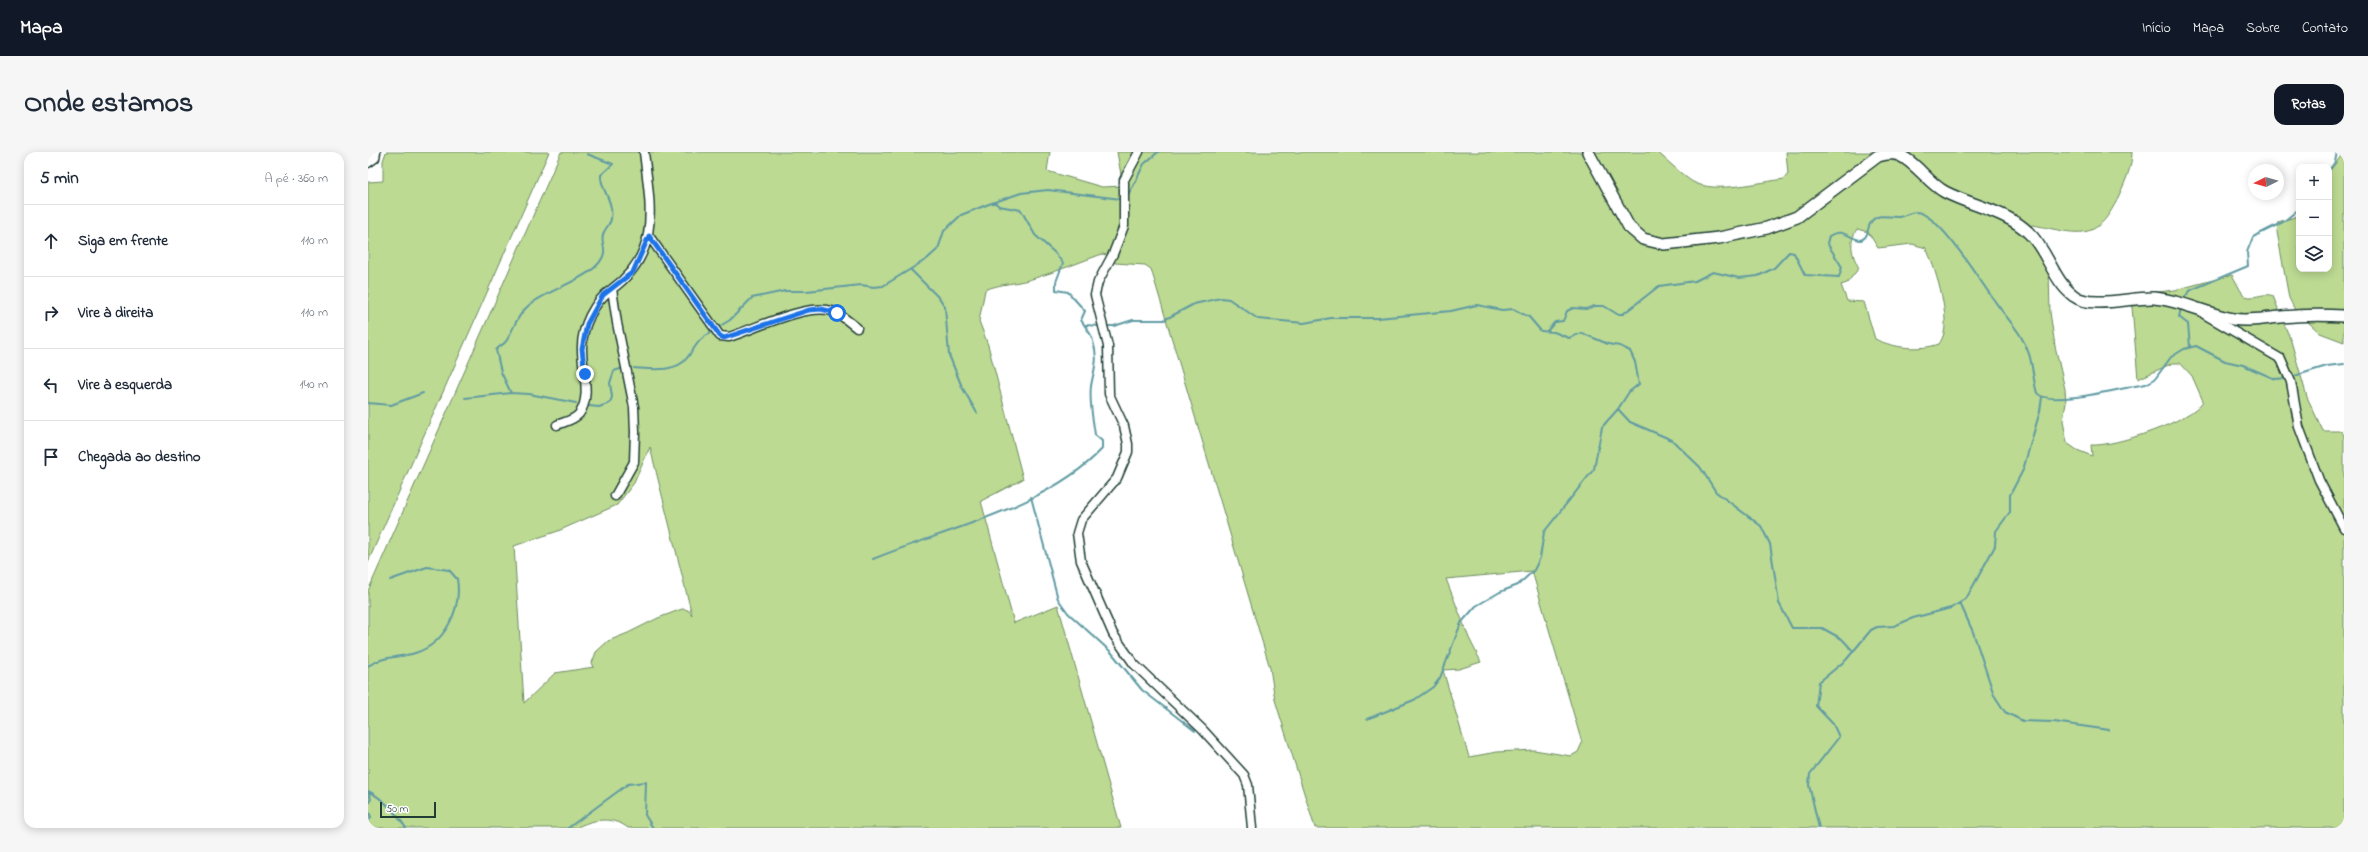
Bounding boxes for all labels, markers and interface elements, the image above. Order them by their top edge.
text: Mapa [20,15,62,42]
text: Início [2142,18,2171,39]
text: Mapa [2193,18,2224,39]
text: Sobre [2246,18,2280,39]
text: Contato [2302,18,2348,39]
text: Onde estamos [24,84,193,125]
button: Rotas [2274,84,2344,125]
north arrow [2248,164,2284,200]
map controls [2296,164,2332,272]
button: + [2296,164,2332,200]
text: 5 min [40,166,79,191]
text: A pé · 360 m [265,169,328,188]
button: − [2296,200,2332,236]
icon: ahead [40,230,62,252]
text: Siga em frente [78,230,168,252]
text: 110 m [301,231,328,250]
button: layers [2296,236,2332,272]
icon: right [40,302,62,324]
text: Vire à direita [78,302,153,324]
text: 110 m [301,303,328,322]
route start [828,304,846,322]
route end [576,365,594,383]
icon: left [40,374,62,396]
text: Vire à esquerda [78,374,172,396]
text: 140 m [300,375,328,394]
icon: arrive [40,446,62,468]
text: Chegada ao destino [78,446,201,468]
scale bar [380,800,436,819]
text: 50 m [386,801,408,817]

